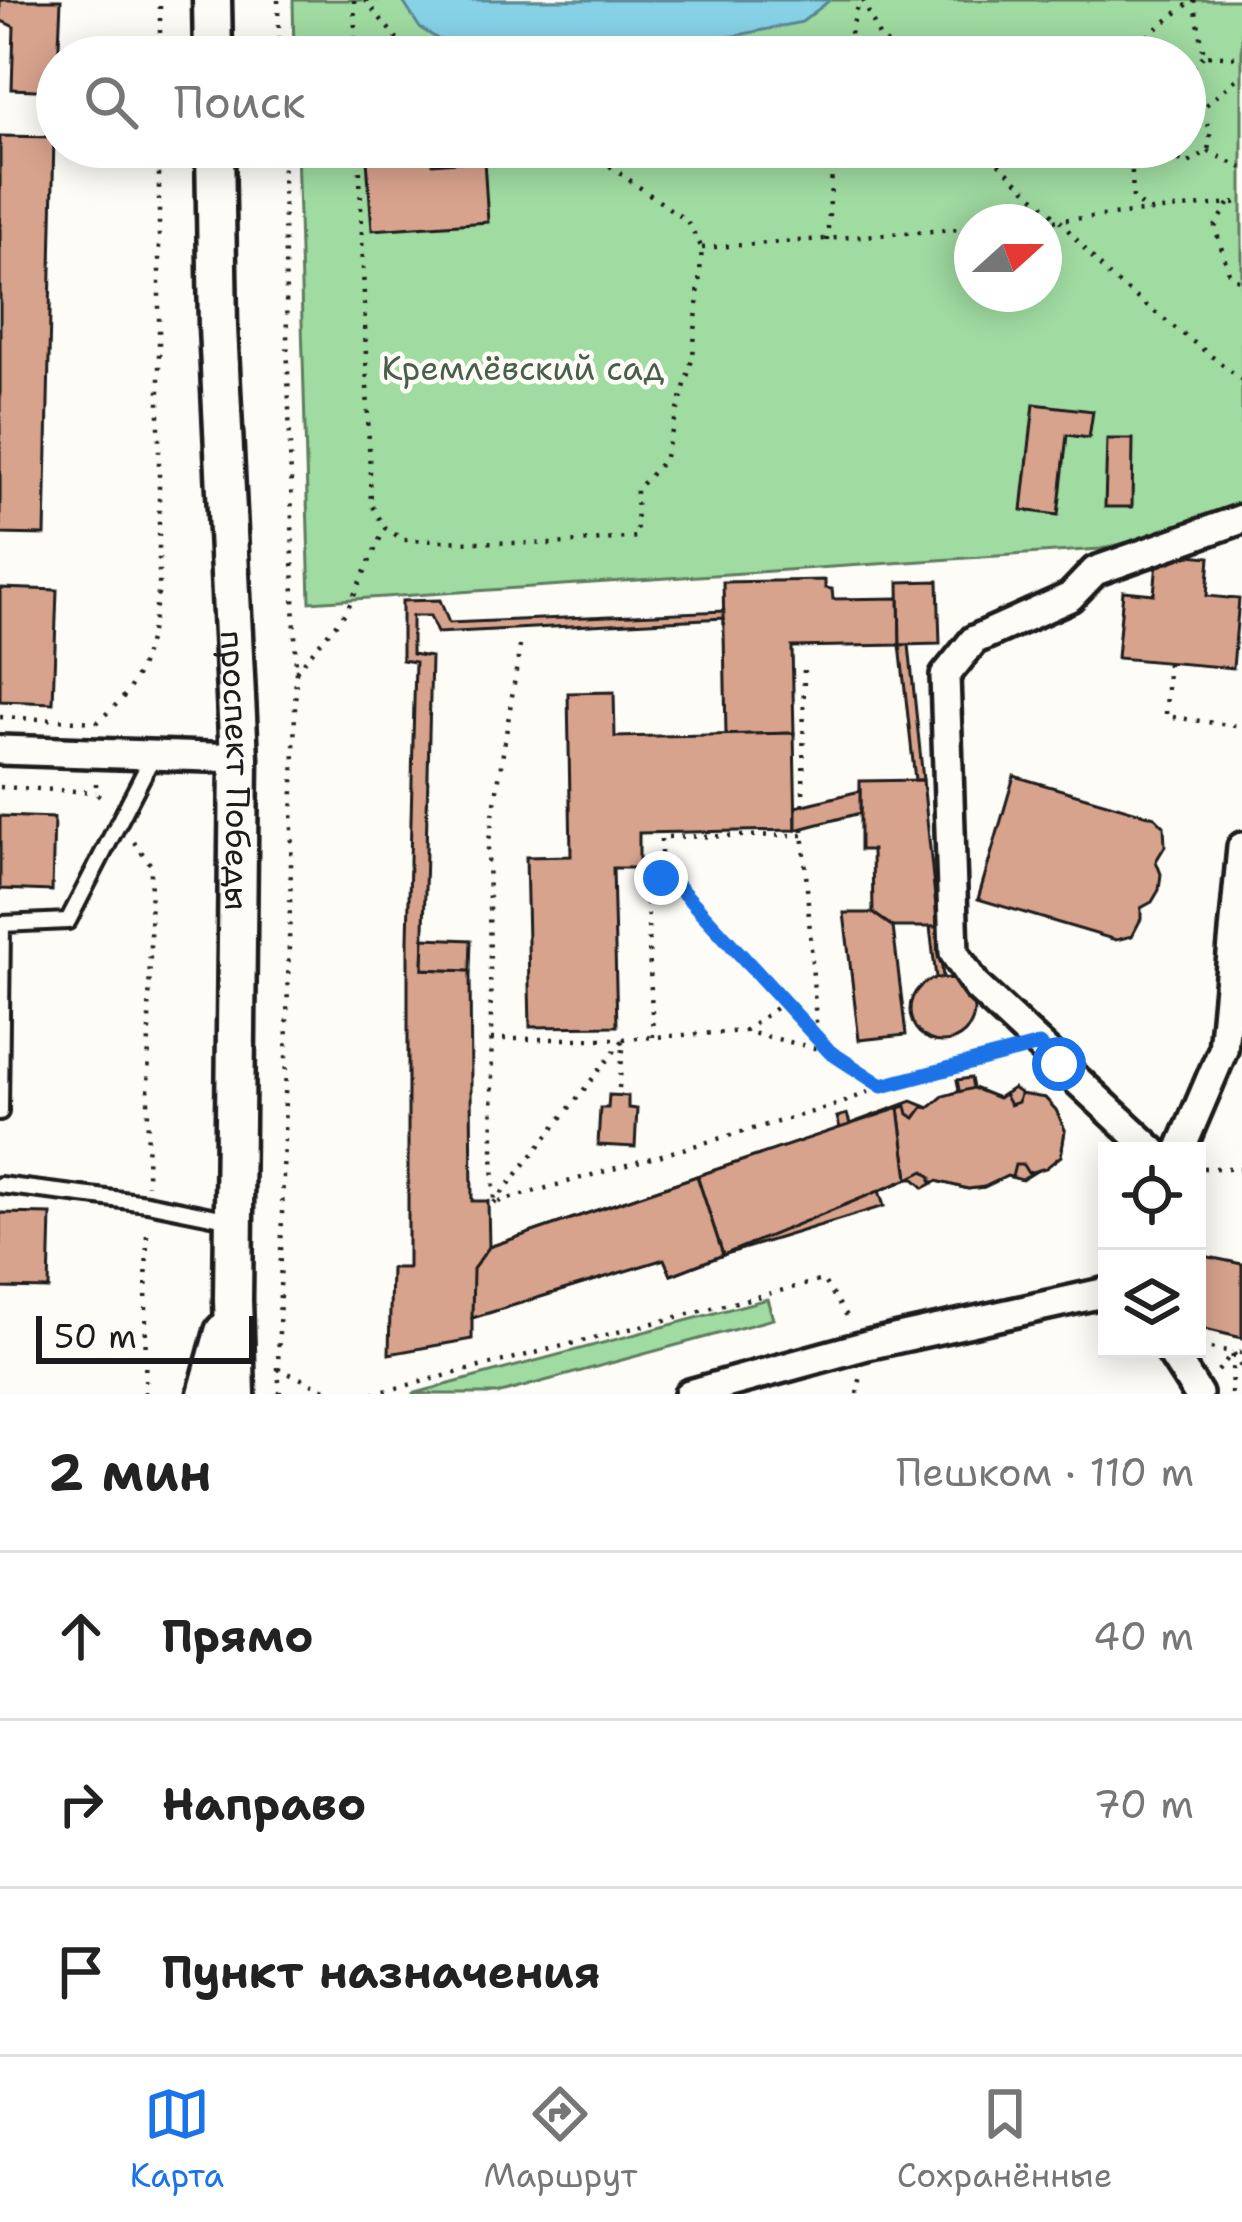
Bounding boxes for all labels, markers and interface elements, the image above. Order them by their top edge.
search box [36,36,1206,168]
icon: search [78,69,144,135]
text: Поиск [174,72,305,132]
north arrow [954,204,1062,312]
park label: Кремлёвский сад [381,346,665,391]
street label: проспект Победы [210,629,262,911]
route end [634,851,688,905]
route start [1032,1037,1086,1091]
map controls [1098,1142,1206,1358]
button: locate [1098,1142,1206,1250]
button: layers [1098,1250,1206,1358]
scale bar [36,1310,255,1363]
text: 50 m [54,1314,137,1359]
text: 2 мин [48,1438,212,1506]
text: Пешком · 110 m [896,1446,1194,1498]
icon: ahead [48,1603,114,1669]
text: Прямо [162,1606,313,1666]
text: 40 m [1093,1610,1194,1662]
icon: right [48,1771,114,1837]
text: Направо [162,1774,366,1834]
text: 70 m [1093,1778,1194,1830]
icon: arrive [48,1939,114,2005]
text: Пункт назначения [162,1942,601,2002]
tab: Карта [130,2081,224,2198]
tab: Маршрут [483,2081,637,2198]
tab: Сохранённые [897,2081,1112,2198]

